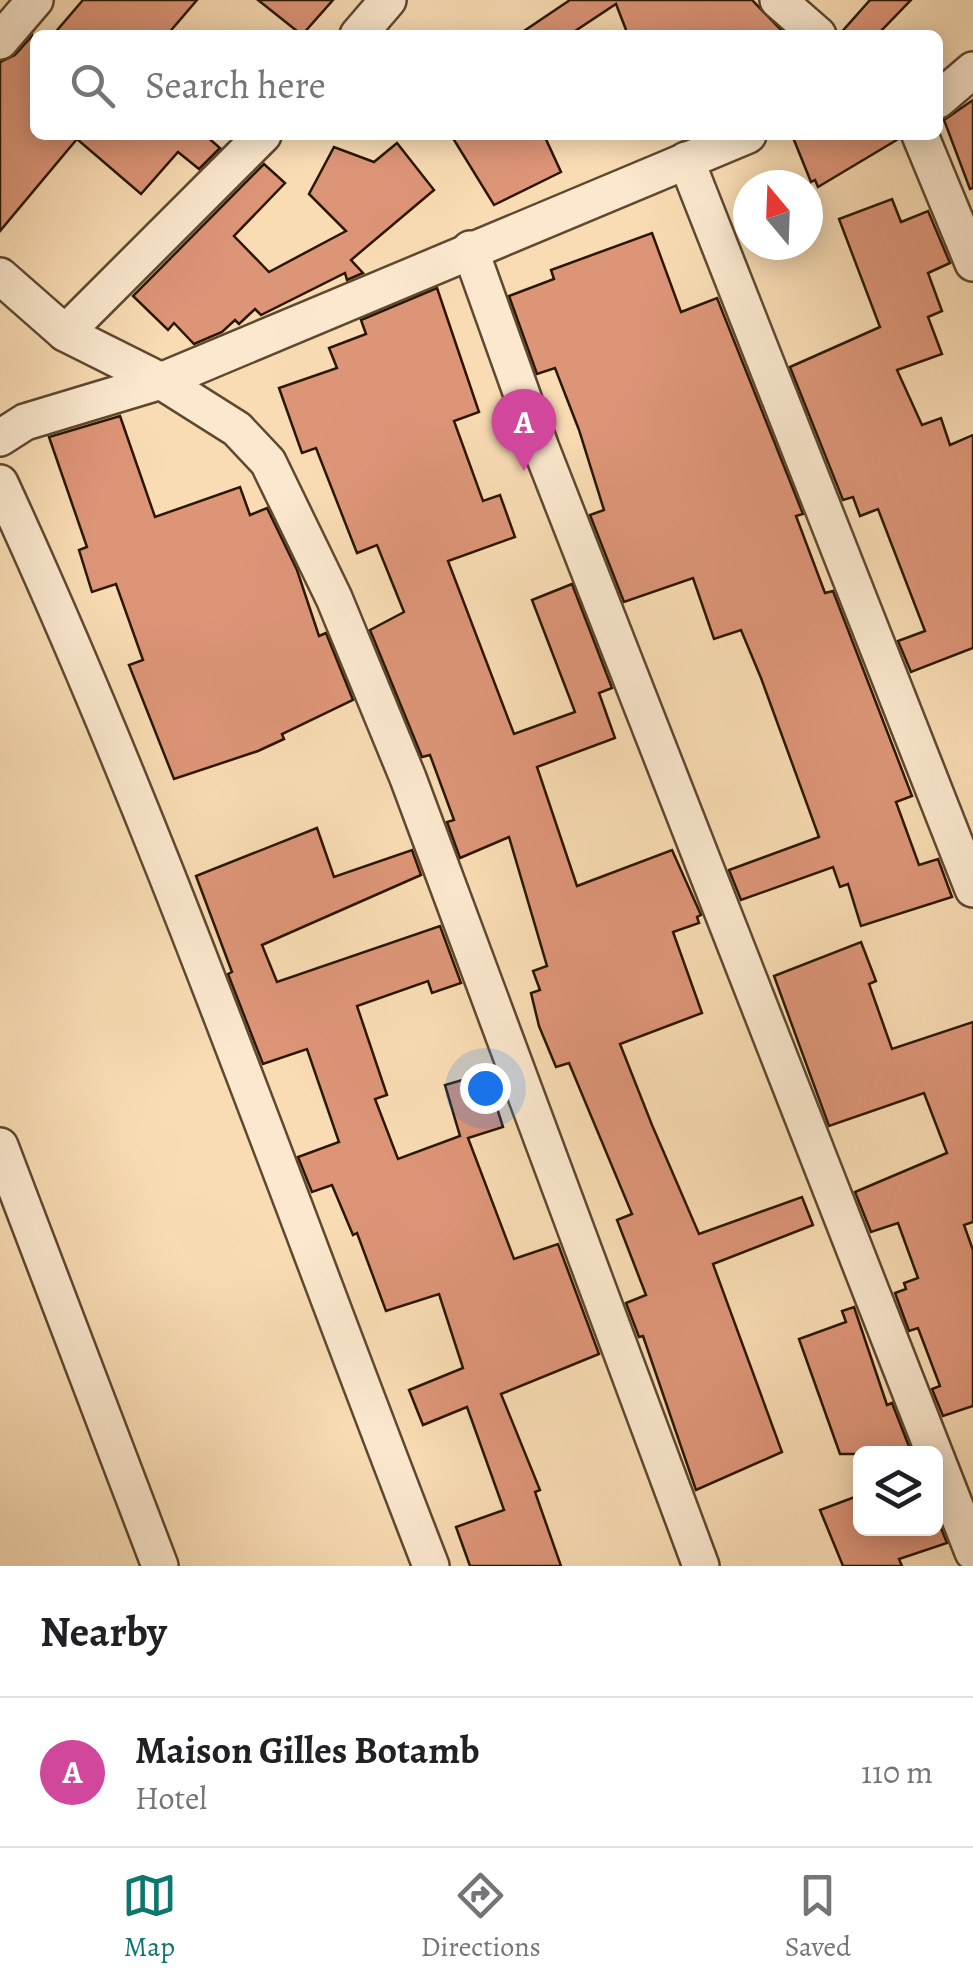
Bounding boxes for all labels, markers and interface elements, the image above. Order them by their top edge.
search box [30,30,943,140]
icon: search [65,58,120,113]
text: Search here [145,59,326,111]
north arrow [733,170,823,260]
pin: A [492,388,556,471]
your location [460,1063,511,1114]
map controls [853,1446,943,1536]
button: layers [853,1446,943,1536]
text: Nearby [40,1603,167,1660]
text: Maison Gilles Botamb [135,1724,480,1776]
text: A [62,1750,83,1794]
text: 110 m [861,1750,933,1794]
text: Hotel [135,1776,207,1820]
tab: Map [122,1868,177,1966]
tab: Directions [421,1868,541,1966]
tab: Saved [785,1868,851,1966]

